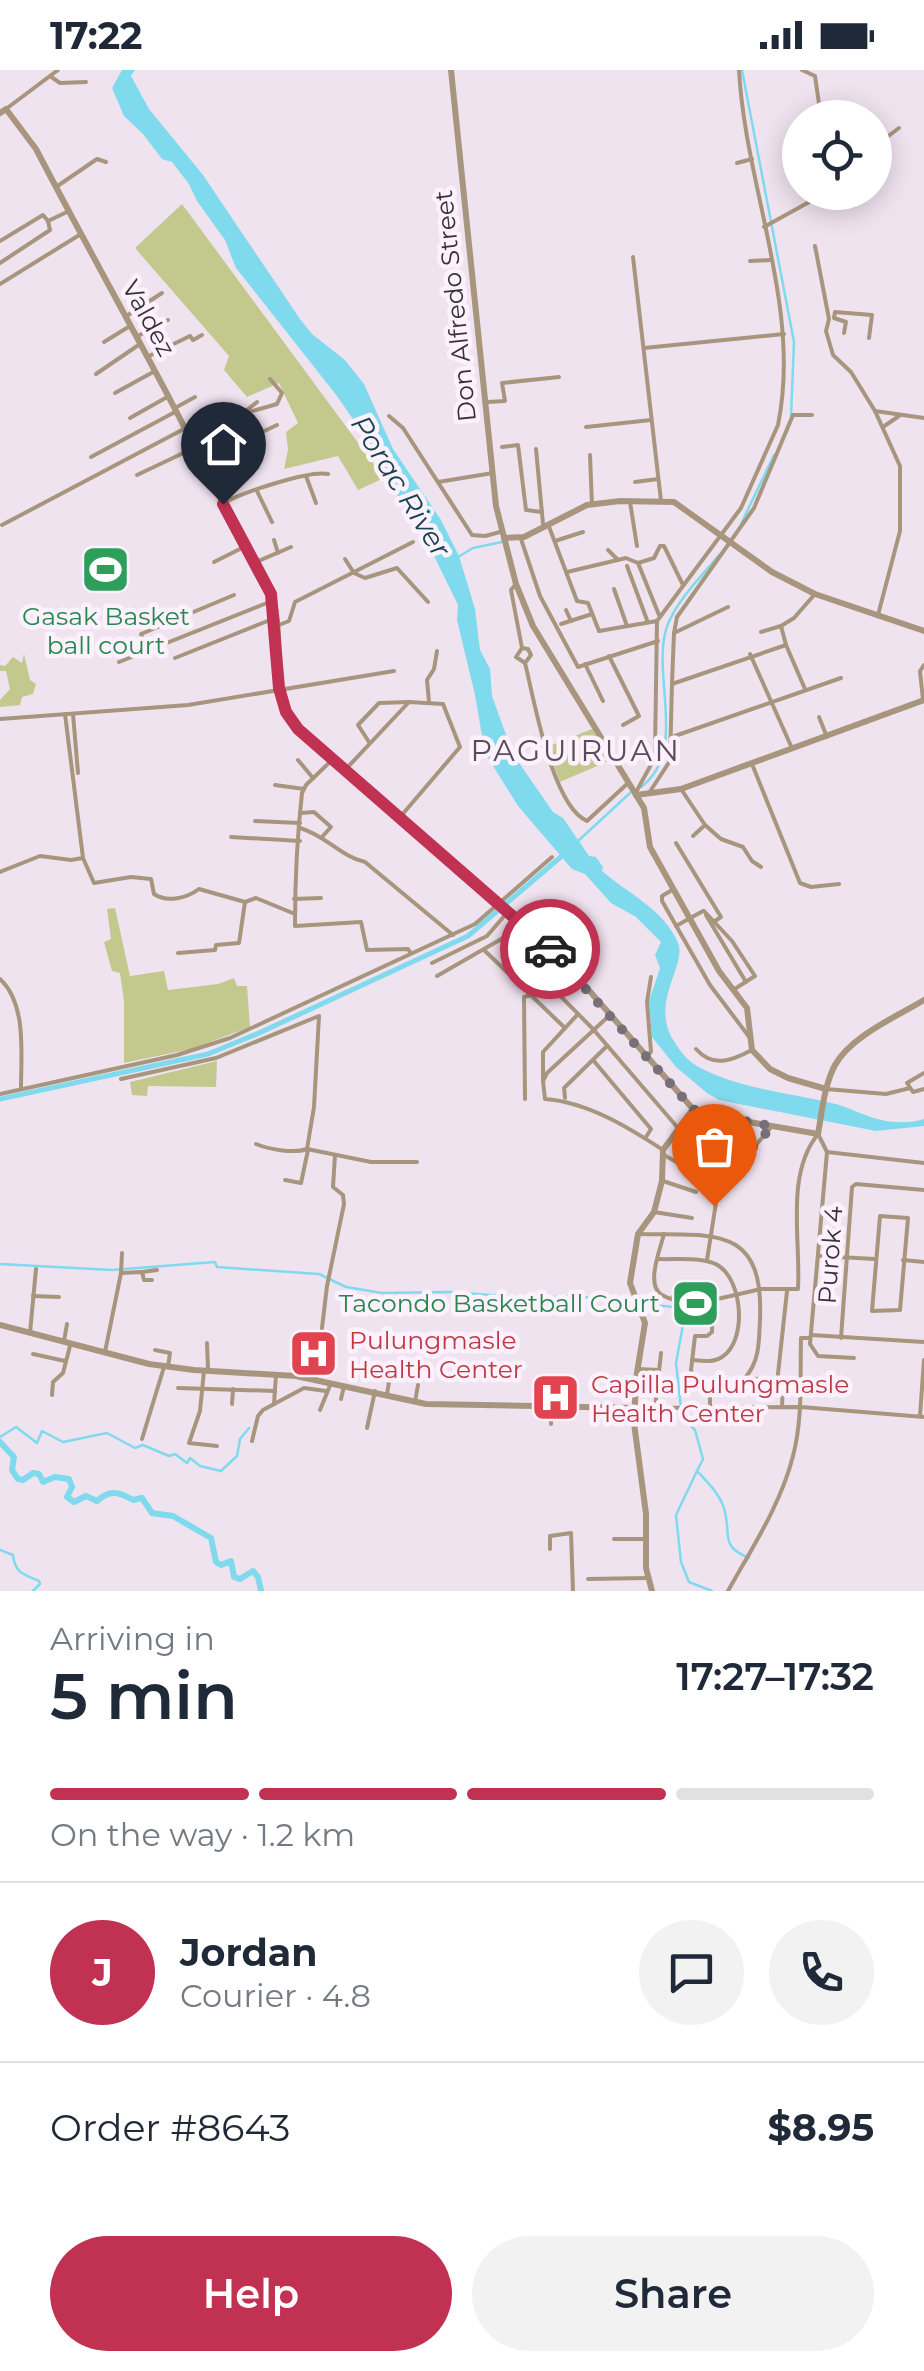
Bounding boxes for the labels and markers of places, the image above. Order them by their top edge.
pin [181,402,266,505]
sports icon: Gasak Basket ball court [80,544,132,596]
place label: Gasak Basket ball court [22,601,190,660]
pin [672,1104,757,1207]
sports icon: Tacondo Basketball Court [669,1277,721,1329]
place label: Tacondo Basketball Court [339,1288,660,1318]
place label: Pulungmasle Health Center [349,1325,523,1384]
hospital icon: Pulungmasle Health Center [288,1328,340,1380]
place label: Capilla Pulungmasle Health Center [591,1369,849,1428]
hospital icon: Capilla Pulungmasle Health Center [530,1372,582,1424]

